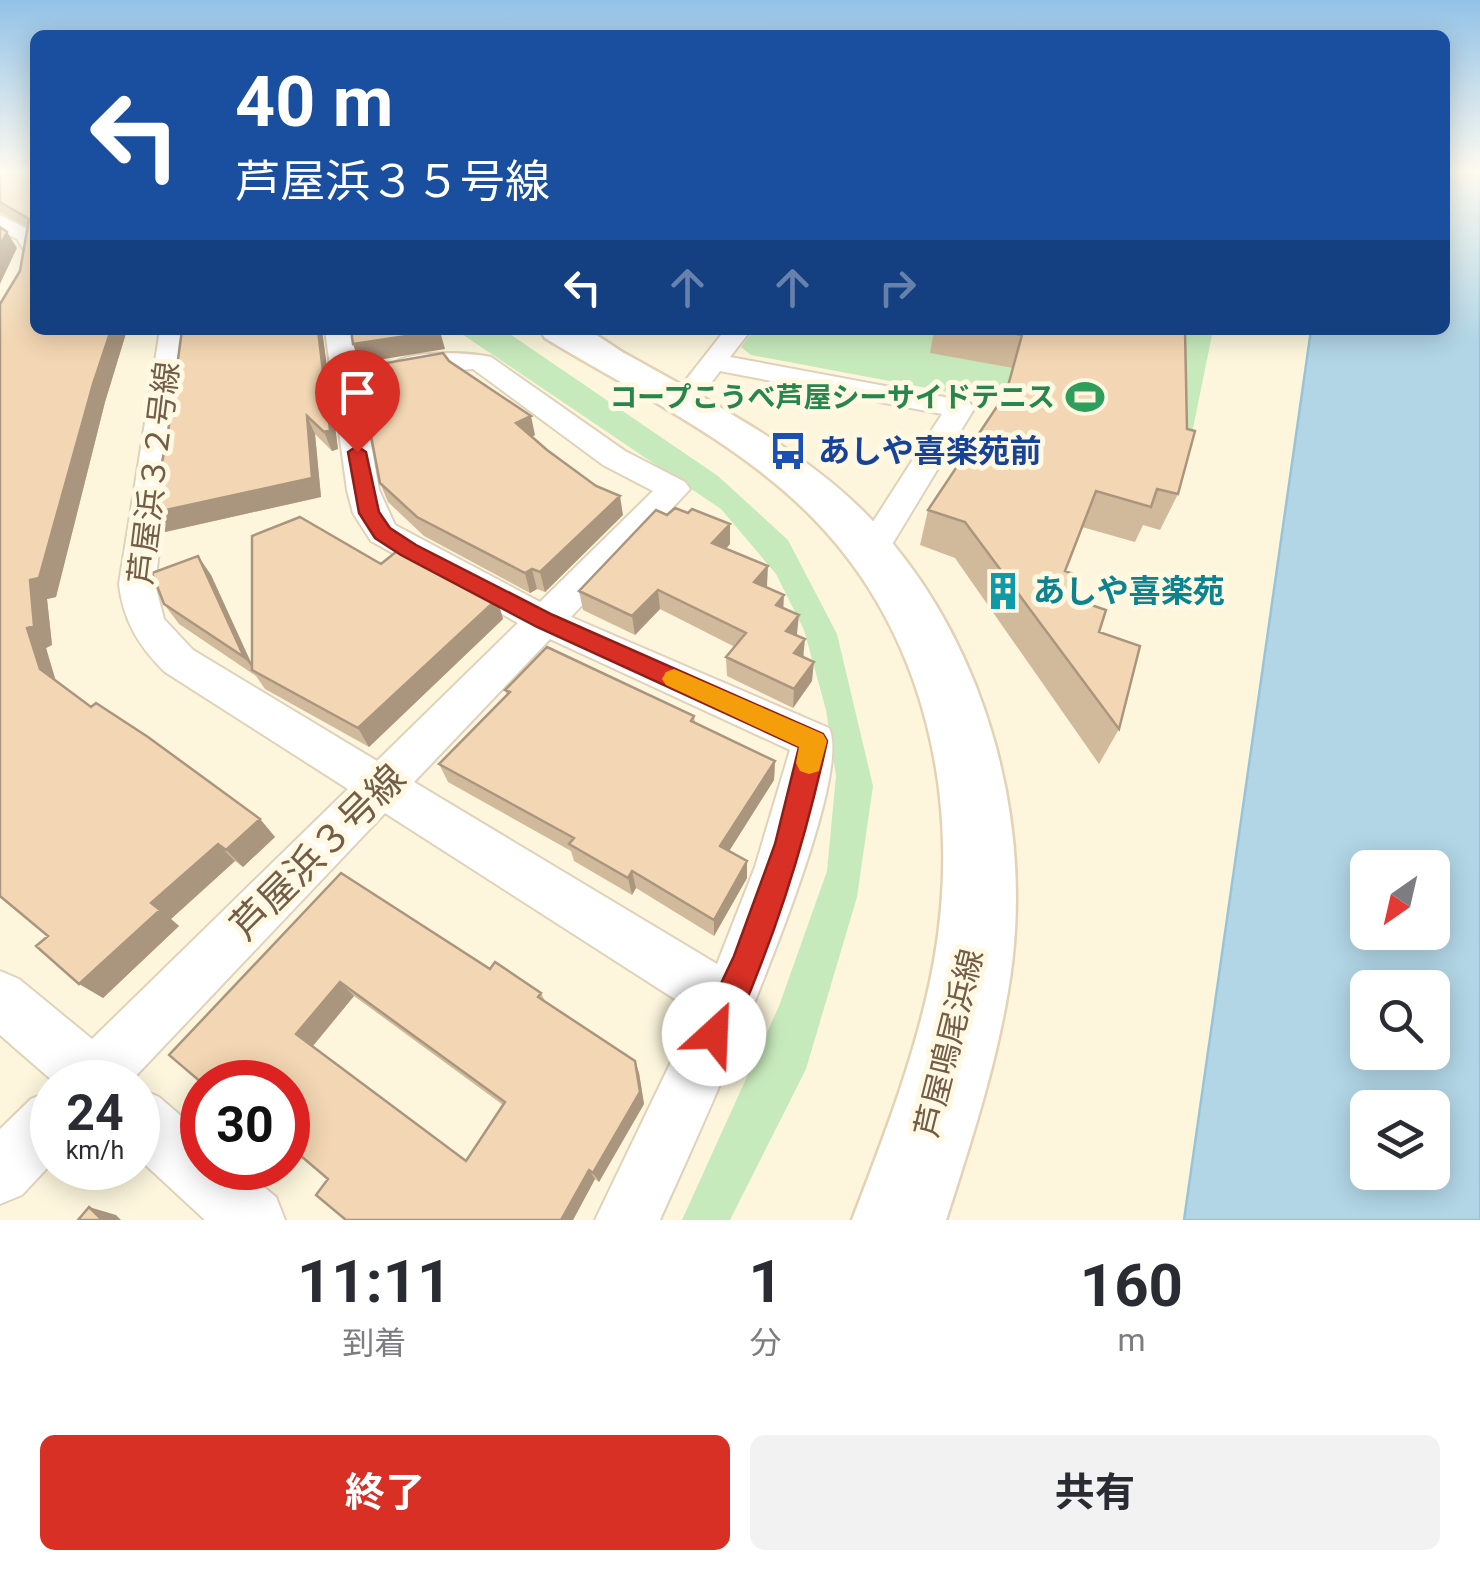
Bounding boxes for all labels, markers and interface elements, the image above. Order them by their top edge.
text: 40 m [235,61,393,143]
icon: left [70,70,200,200]
text: 芦屋浜３５号線 [235,155,550,208]
icon: left [555,260,610,315]
icon: ahead [660,260,715,315]
icon: ahead [765,260,820,315]
icon: right [870,260,925,315]
pin [315,350,400,453]
street label: 芦屋浜３２号線 [121,360,187,586]
icon: arrive [330,365,385,420]
sports icon: コープこうべ芦屋シーサイドテニス [1064,376,1106,418]
place label: コープこうべ芦屋シーサイドテニス [609,381,1055,414]
bus stop icon: あしや喜楽苑前 [767,430,809,472]
place label: あしや喜楽苑前 [818,432,1042,470]
building icon: あしや喜楽苑 [982,570,1024,612]
place label: あしや喜楽苑 [1033,572,1225,610]
street label: 芦屋浜３号線 [222,756,414,948]
north arrow [1350,850,1450,950]
map controls [1350,850,1450,1190]
street label: 芦屋鳴尾浜線 [907,945,991,1141]
button: search [1350,970,1450,1070]
position arrow [662,982,766,1086]
speed limit sign: 30 [180,1060,310,1190]
text: 24 [66,1084,124,1142]
button: layers [1350,1090,1450,1190]
text: km/h [66,1136,124,1165]
text: 11:11 [297,1246,452,1317]
text: 1 [748,1246,783,1317]
text: 160 [1080,1250,1183,1321]
text: m [1117,1321,1145,1359]
text: 到着 [342,1324,406,1362]
text: 分 [750,1324,782,1362]
button: 終了 [40,1435,730,1550]
button: 共有 [750,1435,1440,1550]

